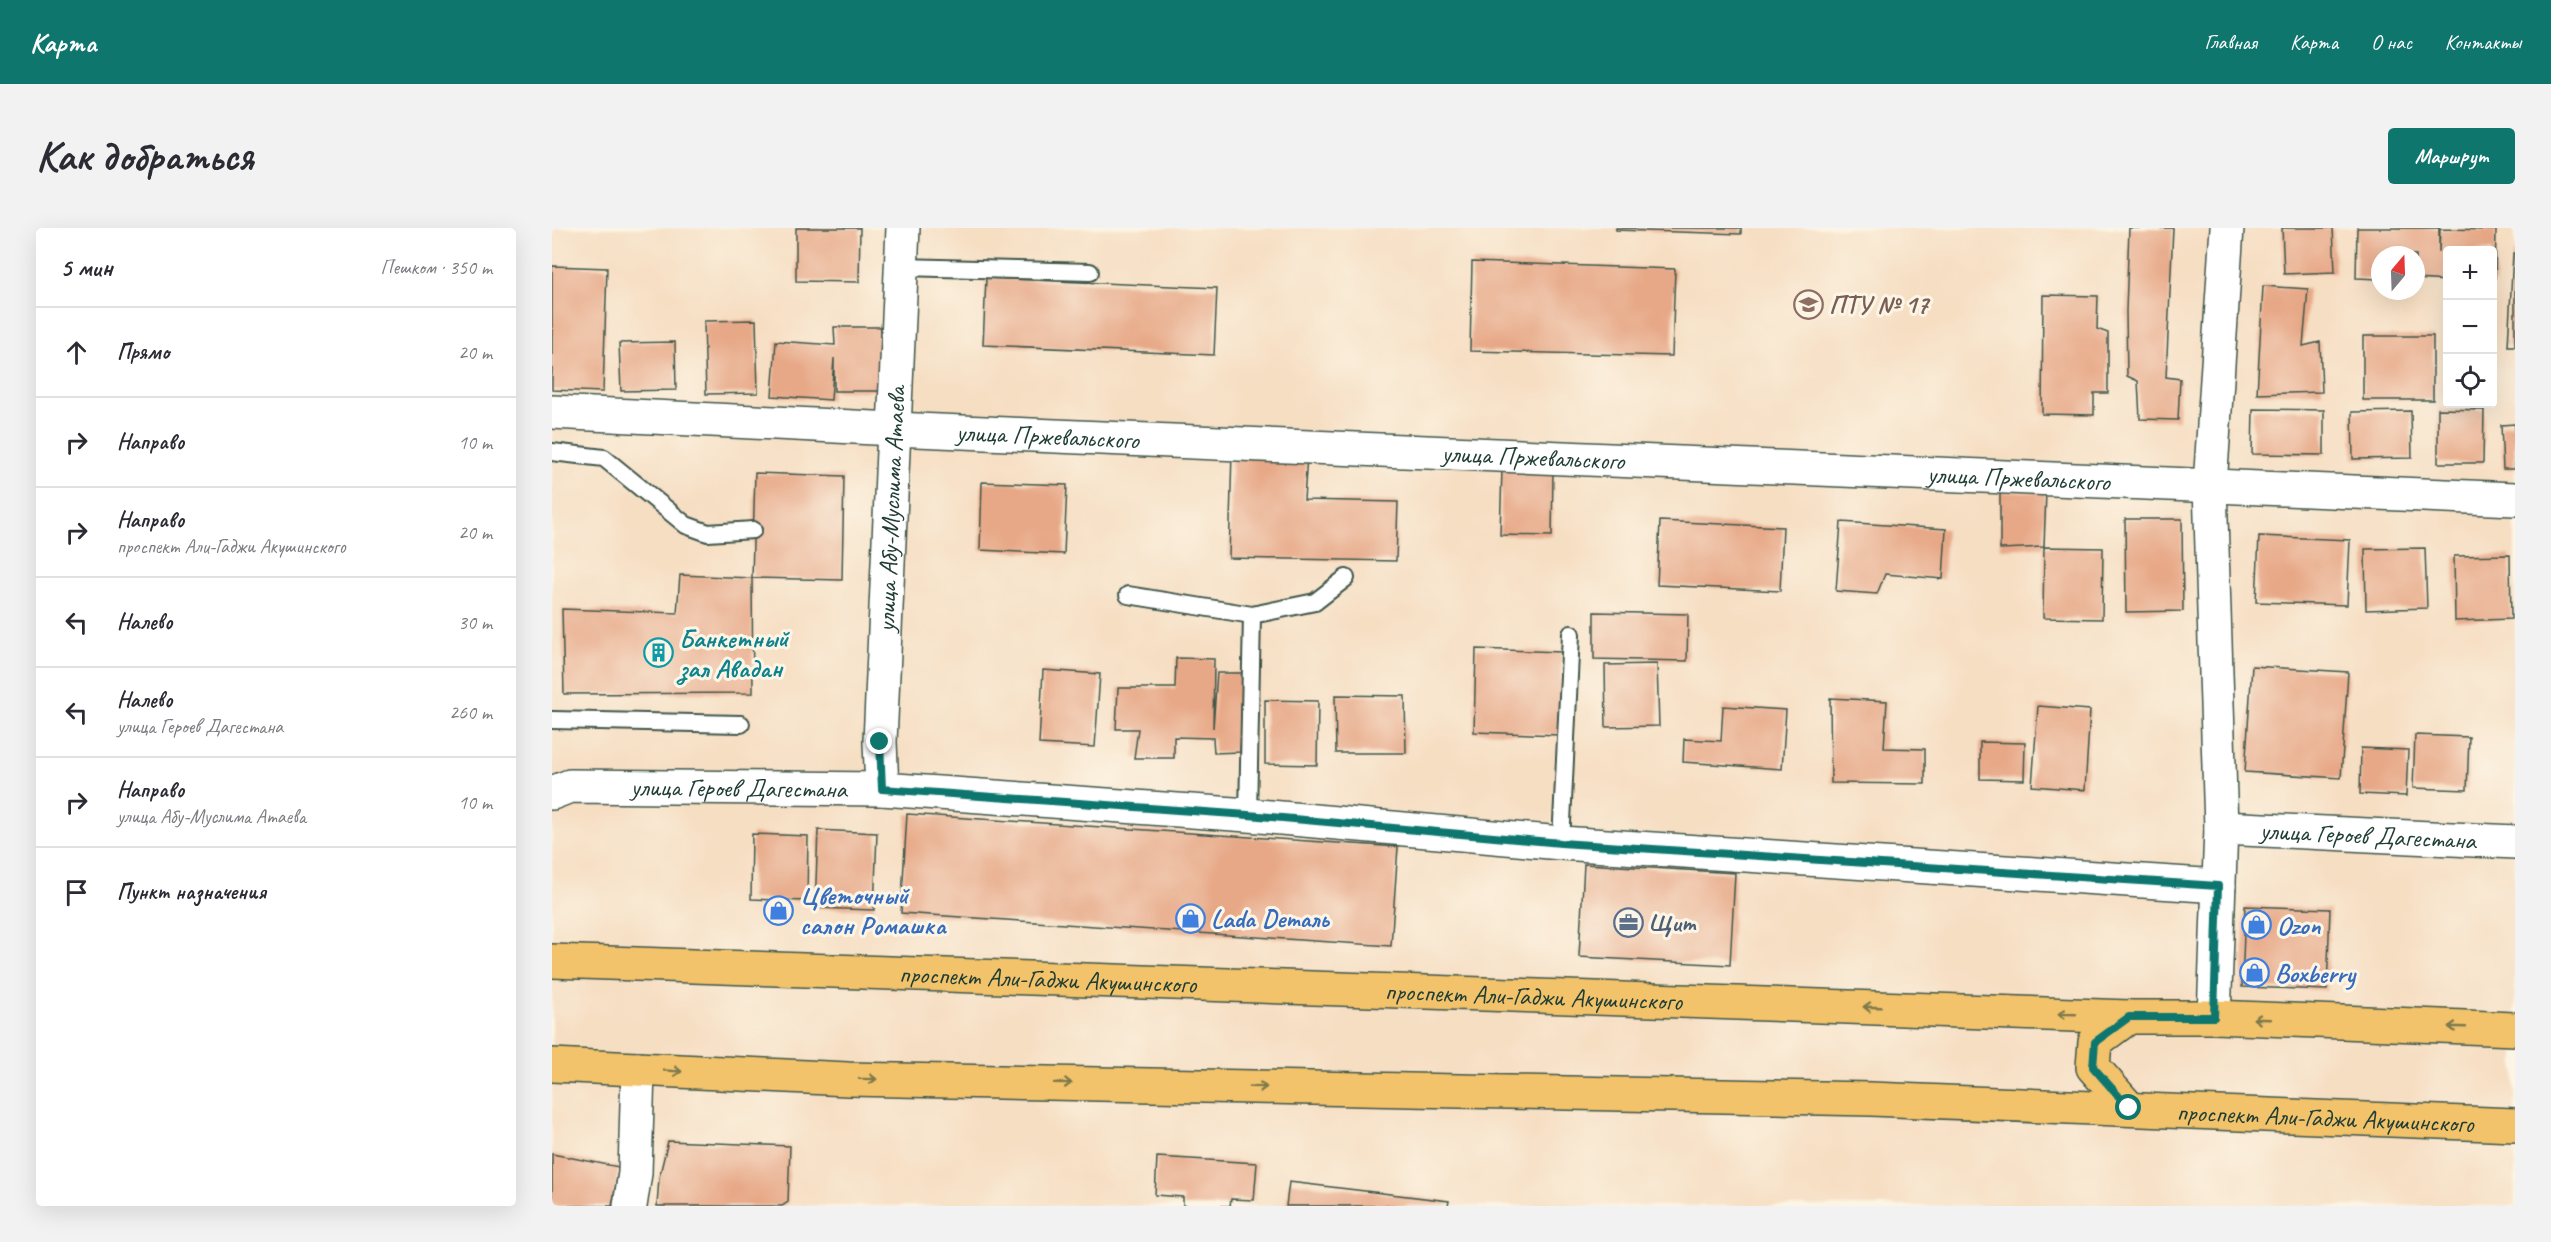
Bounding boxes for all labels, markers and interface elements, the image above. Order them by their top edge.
text: Карта [30,25,97,60]
text: Главная [2204,29,2257,55]
text: Карта [2290,29,2338,55]
text: О нас [2371,29,2412,55]
text: Контакты [2445,29,2521,55]
button: Маршрут [2388,128,2515,184]
text: Как добраться [36,130,253,183]
north arrow [2371,246,2425,300]
map controls [2443,246,2497,408]
button: + [2443,246,2497,300]
text: 5 мин [60,251,112,284]
text: Пешком · 350 m [380,255,492,280]
school or university icon: ПТУ № 17 [1792,288,1824,320]
place label: ПТУ № 17 [1829,288,1931,321]
button: − [2443,300,2497,354]
icon: ahead [60,336,93,369]
text: Прямо [117,338,169,366]
text: 20 m [458,340,492,365]
button: locate [2443,354,2497,408]
street label: улица Абу-Муслима Атаева [868,383,912,635]
street label: улица Пржевальского [953,415,1141,456]
icon: right [60,426,93,459]
text: Направо [117,428,184,456]
text: 10 m [458,430,492,455]
street label: улица Пржевальского [1439,436,1627,477]
street label: улица Пржевальского [1925,457,2112,498]
text: Направо [117,506,184,534]
icon: right [60,516,93,549]
text: 20 m [458,520,492,545]
text: проспект Али-Гаджи Акушинского [117,534,346,559]
icon: left [60,606,93,639]
text: Налево [117,608,173,636]
text: 30 m [458,610,492,635]
place label: Банкетный зал Авадан [676,622,790,685]
building icon: Банкетный зал Авадан [642,637,674,669]
text: Налево [117,686,173,714]
icon: left [60,696,93,729]
text: 260 m [449,700,492,725]
text: улица Героев Дагестана [117,714,283,739]
route end [866,728,892,754]
street label: улица Героев Дагестана [629,770,848,805]
text: Направо [117,776,184,804]
icon: right [60,786,93,819]
text: 10 m [458,790,492,815]
text: улица Абу-Муслима Атаева [117,804,306,829]
street label: улица Героев Дагестана [2257,813,2478,857]
icon: arrive [60,876,93,909]
text: Пункт назначения [117,878,266,906]
place label: Цветочный салон Ромашка [800,879,947,942]
shop icon: Цветочный салон Ромашка [763,894,795,926]
shop icon: Lada Dеталь [1174,902,1206,934]
place label: Lada Dеталь [1211,902,1331,935]
office icon: Щит [1612,906,1644,938]
place label: Щит [1649,906,1697,939]
shop icon: Ozon [2240,909,2272,941]
place label: Ozon [2277,909,2322,942]
street label: проспект Али-Гаджи Акушинского [899,957,1199,1000]
shop icon: Boxberry [2238,957,2270,989]
place label: Boxberry [2275,957,2357,990]
street label: проспект Али-Гаджи Акушинского [1384,974,1684,1018]
one-way arrow [1862,1002,1882,1013]
one-way arrow [2057,1009,2077,1020]
one-way arrow [2252,1013,2272,1024]
one-way arrow [2447,1021,2467,1032]
one-way arrow [663,1065,683,1076]
one-way arrow [858,1073,878,1085]
one-way arrow [1053,1077,1073,1089]
one-way arrow [1248,1081,1268,1093]
route start [2115,1094,2141,1120]
street label: проспект Али-Гаджи Акушинского [2176,1095,2476,1140]

